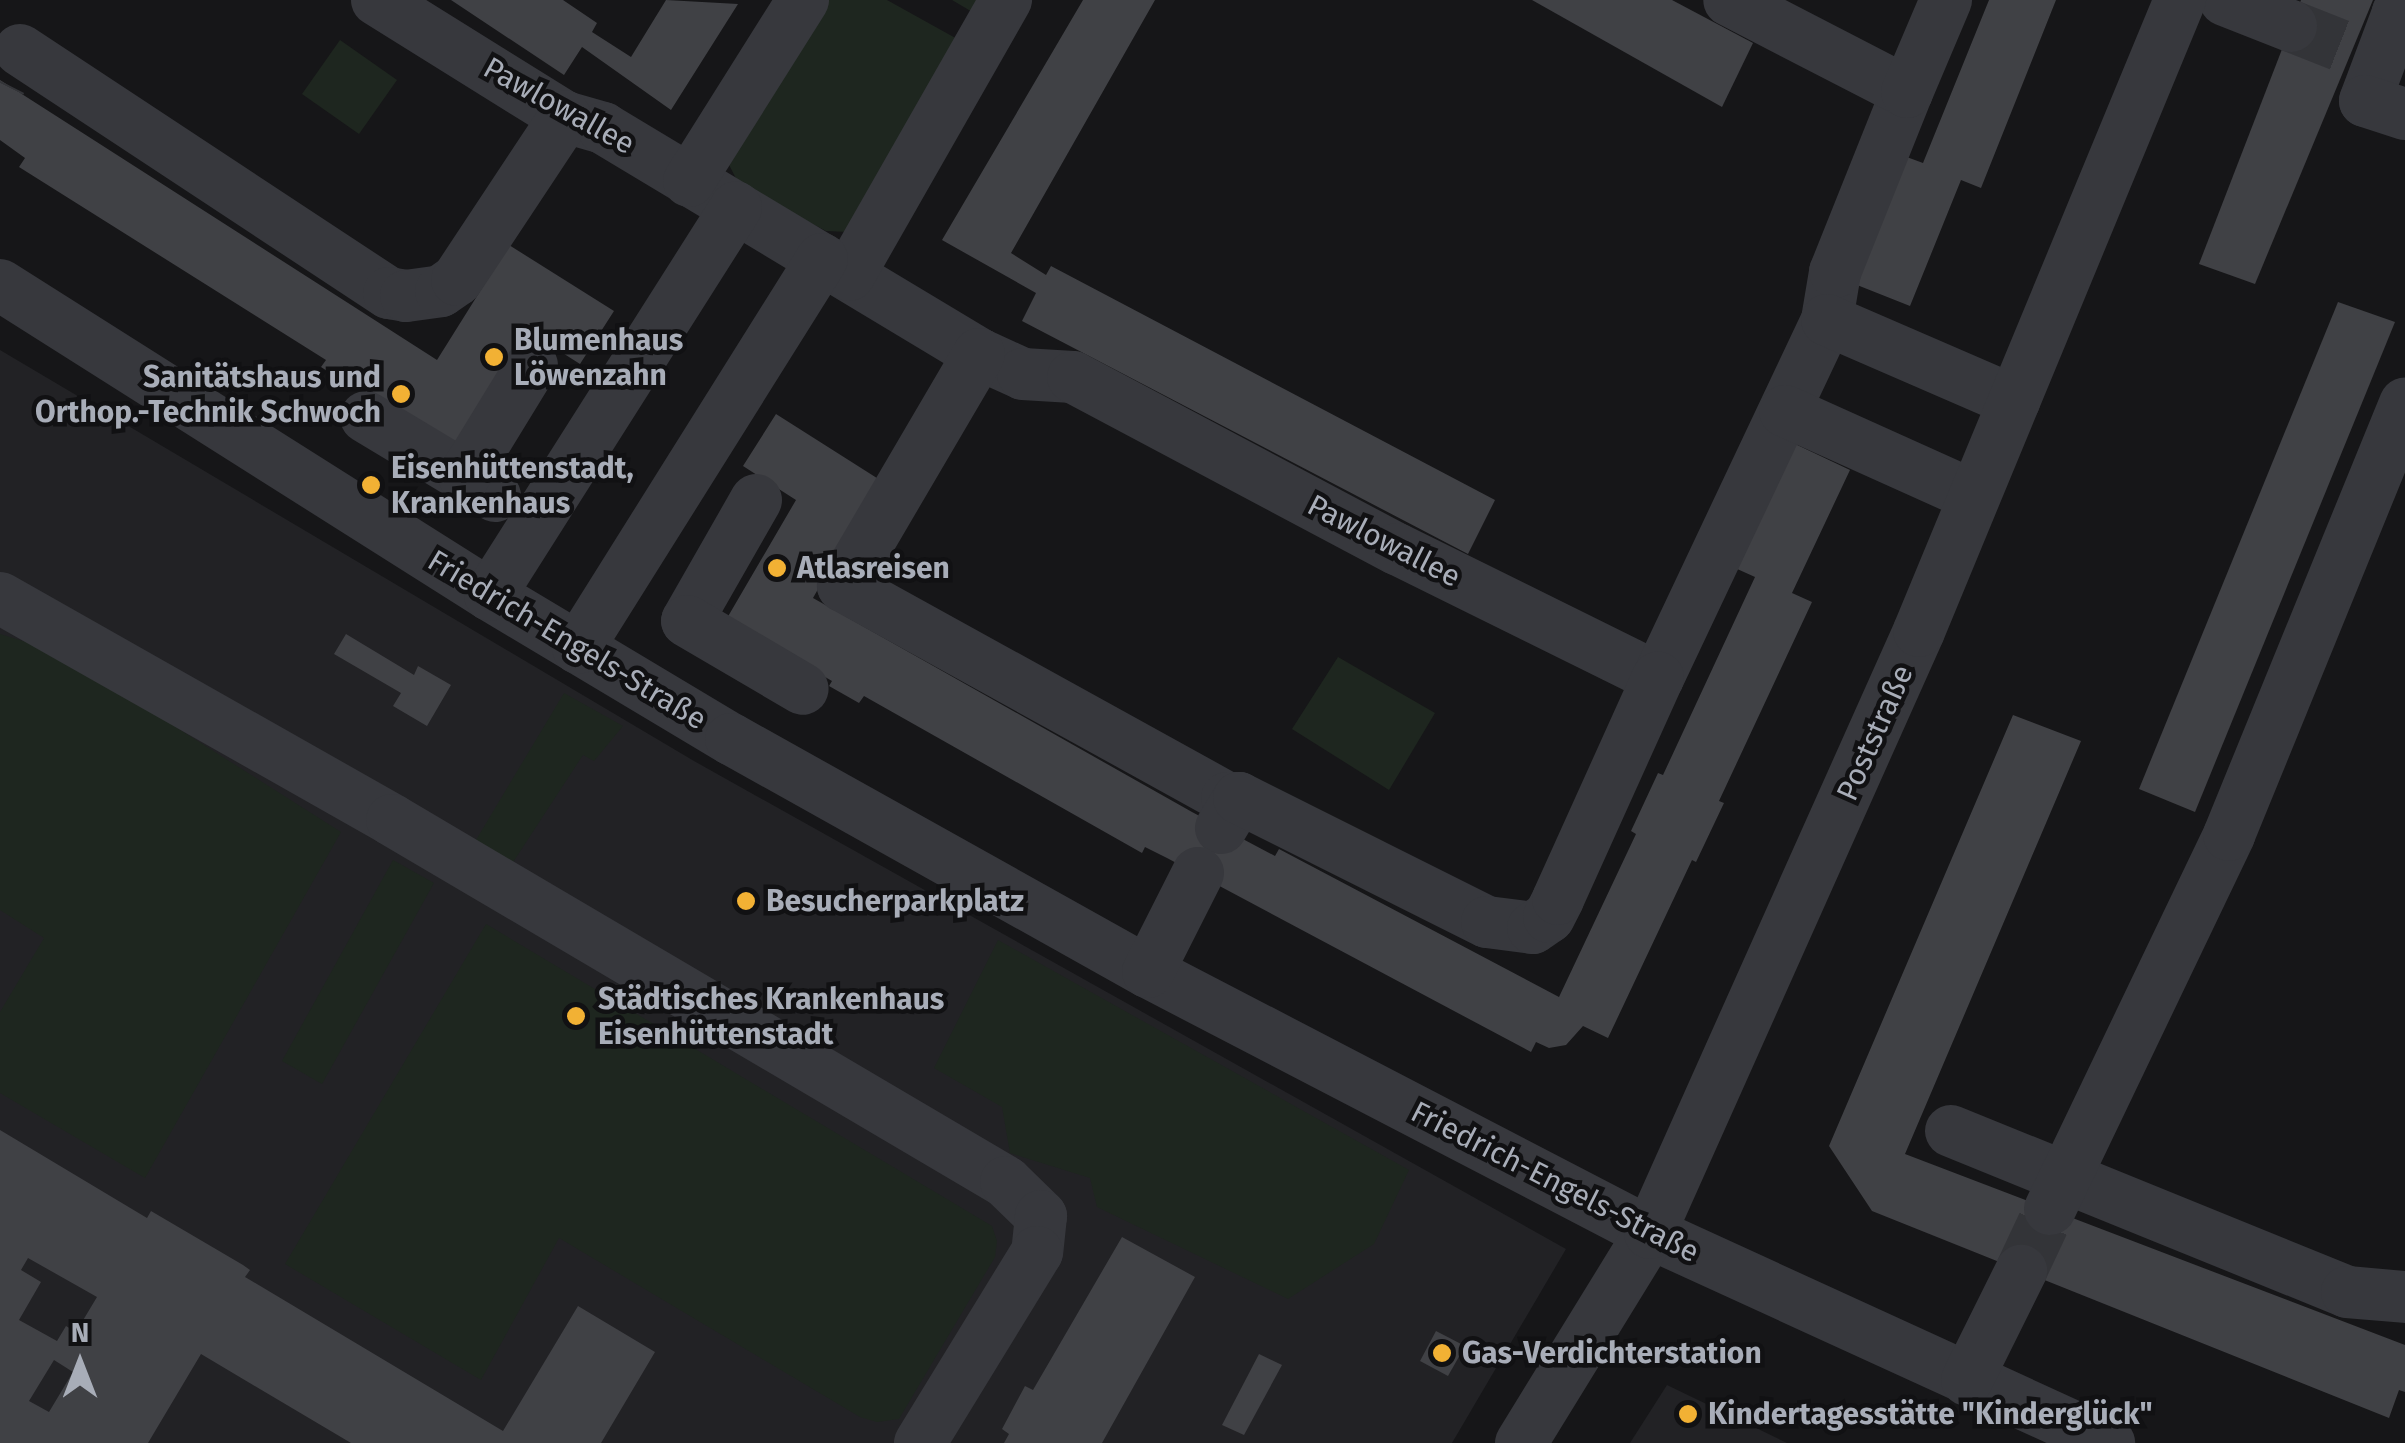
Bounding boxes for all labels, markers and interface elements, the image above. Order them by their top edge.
street label: Pawlowallee [477,50,641,162]
place label: Blumenhaus Löwenzahn [514,322,683,392]
marker: Blumenhaus Löwenzahn [483,346,505,368]
place label: Sanitätshaus und Orthop.-Technik Schwoch [35,359,381,430]
marker: Sanitätshaus und Orthop.-Technik Schwoch [390,383,412,405]
place label: Eisenhüttenstadt, Krankenhaus [391,450,634,520]
marker: Eisenhüttenstadt, Krankenhaus [360,474,382,496]
street label: Pawlowallee [1301,487,1467,595]
street label: Friedrich-Engels-Straße [421,543,713,737]
place label: Atlasreisen [797,550,950,586]
marker: Atlasreisen [766,557,788,579]
street label: Poststraße [1829,660,1921,806]
place label: Besucherparkplatz [766,883,1024,919]
marker: Besucherparkplatz [735,890,757,912]
place label: Städtisches Krankenhaus Eisenhüttenstadt [598,981,944,1052]
marker: Städtisches Krankenhaus Eisenhüttenstadt [563,1003,589,1029]
street label: Friedrich-Engels-Straße [1405,1094,1705,1270]
north arrow [30,1313,130,1413]
text: N [71,1316,89,1349]
place label: Gas-Verdichterstation [1462,1335,1762,1371]
marker: Gas-Verdichterstation [1431,1342,1453,1364]
place label: Kindertagesstätte "Kinderglück" [1708,1396,2153,1432]
marker: Kindertagesstätte "Kinderglück" [1677,1403,1699,1425]

